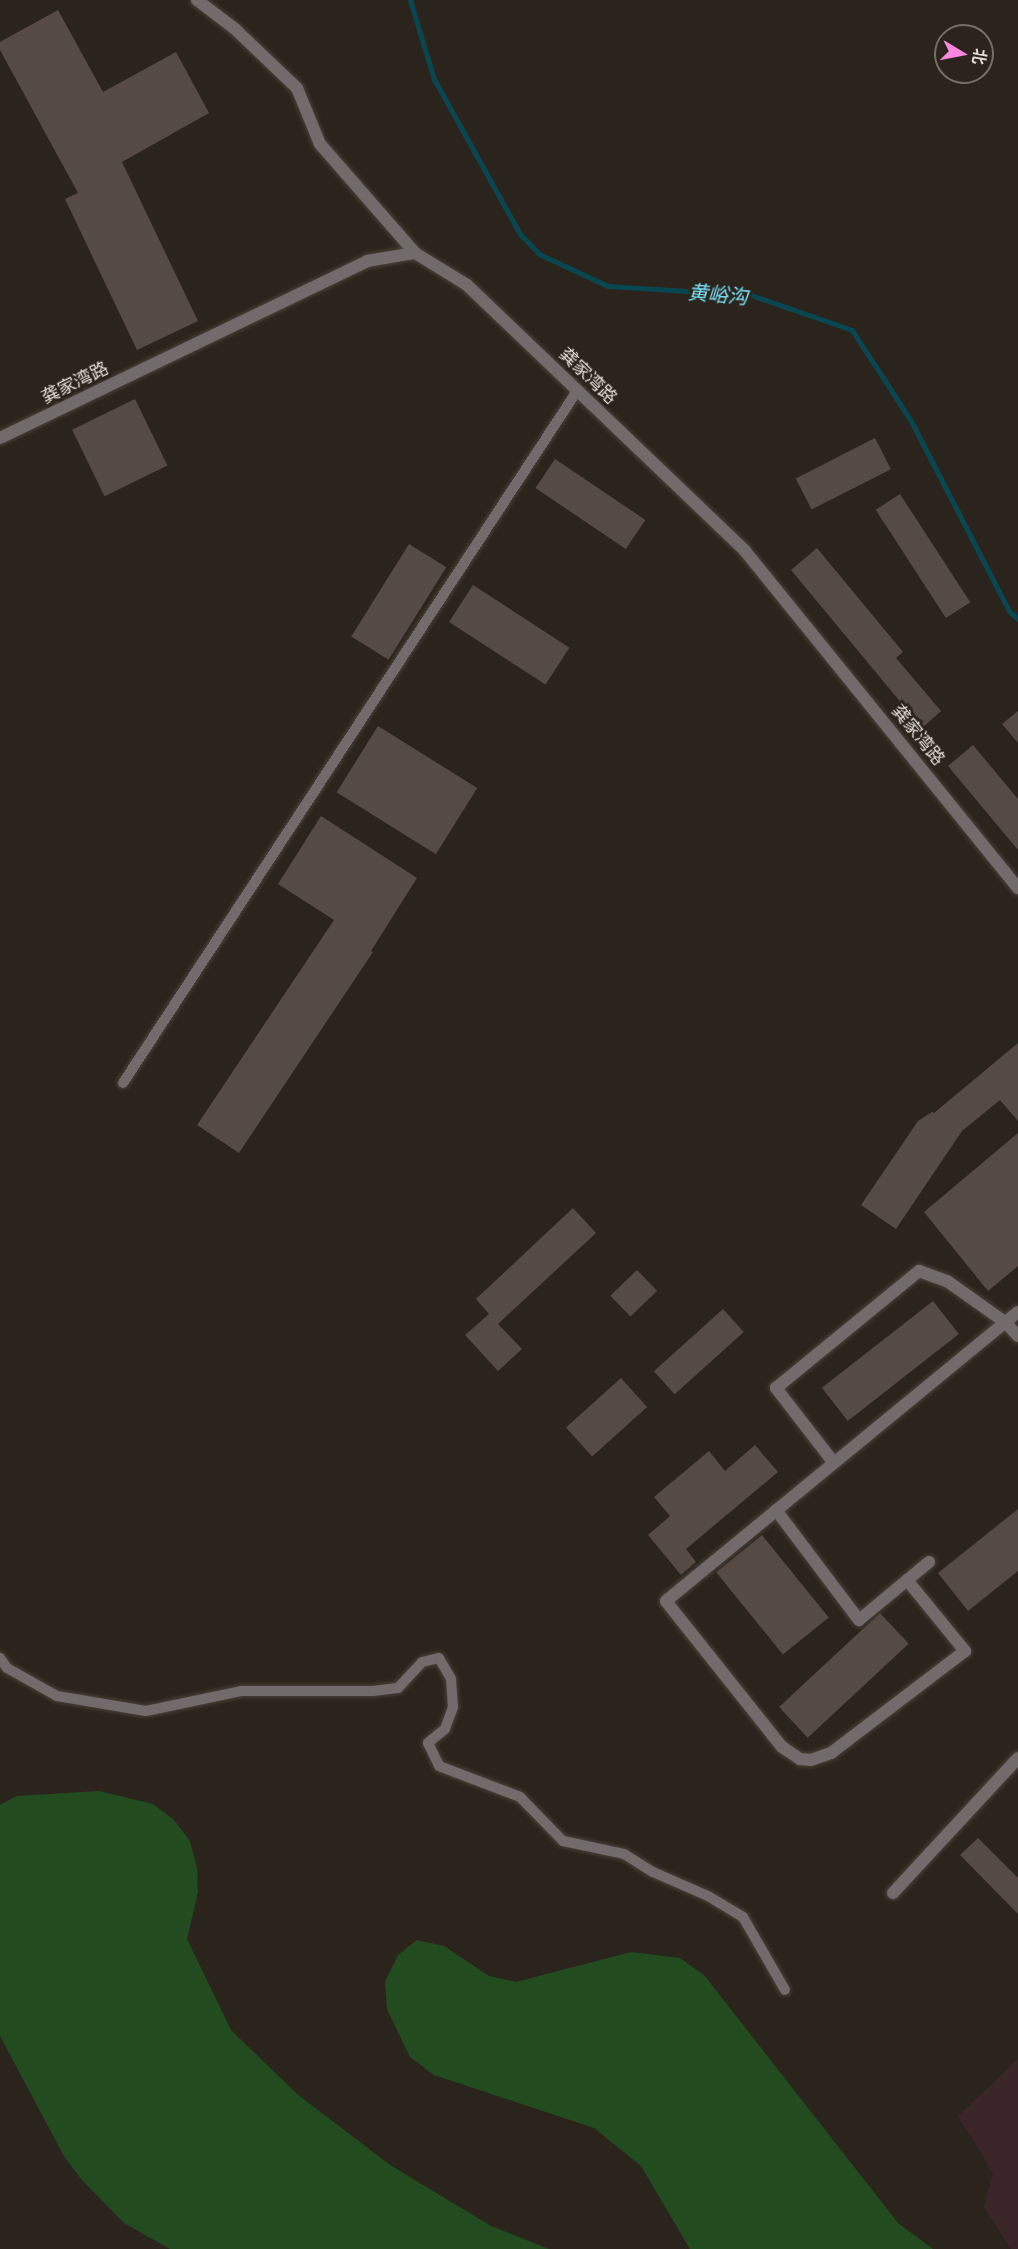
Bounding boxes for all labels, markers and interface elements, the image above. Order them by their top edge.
north arrow [934,24,994,84]
text: 北 [969,47,991,66]
water label: 黄峪沟 [687,279,749,309]
street label: 龚家湾路 [555,343,621,409]
street label: 龚家湾路 [38,358,112,408]
street label: 龚家湾路 [887,700,949,770]

